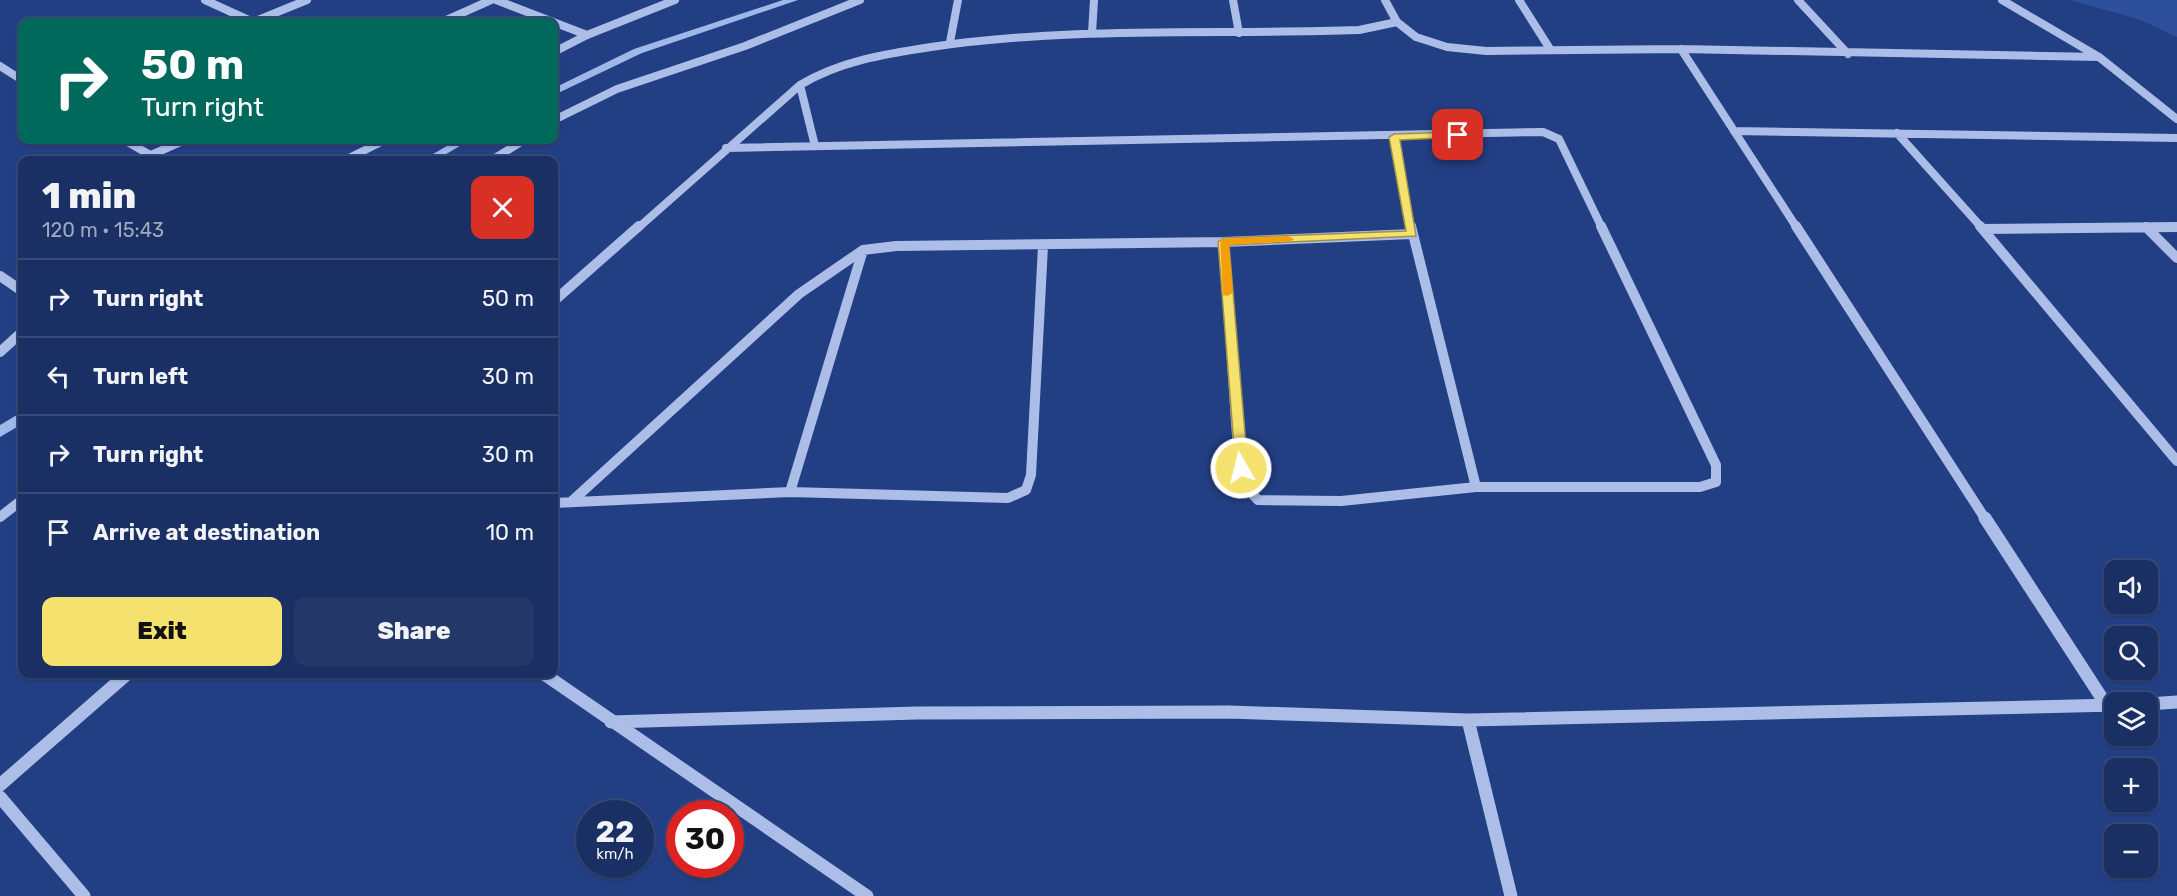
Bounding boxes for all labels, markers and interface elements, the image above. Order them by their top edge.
text: 50 m [141,40,244,90]
icon: right [42,42,120,120]
text: Turn right [141,91,264,123]
pin [1432,109,1483,160]
icon: arrive [1441,118,1474,151]
text: 1 min [42,174,136,217]
button: close [471,176,534,239]
text: 120 m · 15:43 [42,218,164,242]
icon: right [42,282,75,315]
text: Turn right [93,285,203,312]
text: 50 m [482,285,534,312]
icon: left [42,360,75,393]
text: Turn left [93,363,188,390]
text: 30 m [482,363,534,390]
position arrow [1209,436,1273,500]
icon: right [42,438,75,471]
text: Turn right [93,441,203,468]
text: 30 m [482,441,534,468]
icon: arrive [42,516,75,549]
text: Arrive at destination [93,519,320,546]
text: 10 m [486,519,534,546]
map controls [2104,560,2158,878]
button: sound [2104,560,2158,614]
button: Exit [42,597,282,666]
button: Share [294,597,534,666]
button: search [2104,626,2158,680]
button: layers [2104,692,2158,746]
button: + [2104,758,2158,812]
speed limit sign: 30 [666,800,744,878]
text: 22 [596,814,635,850]
button: − [2104,824,2158,878]
text: km/h [596,845,634,863]

